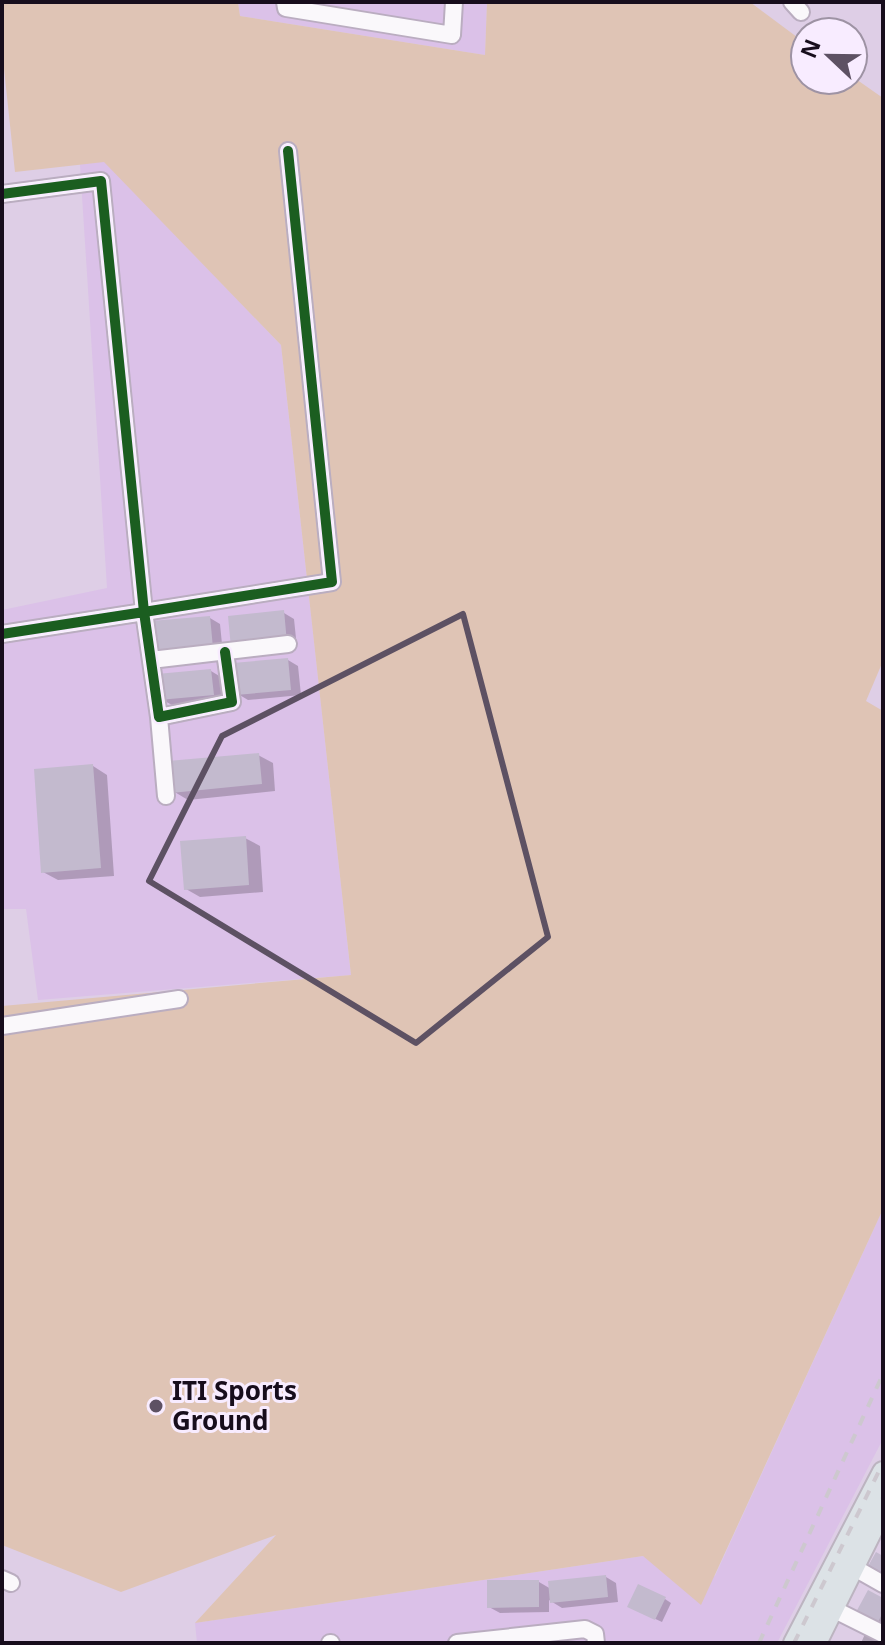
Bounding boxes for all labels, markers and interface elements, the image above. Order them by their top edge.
north arrow [789,16,869,96]
text: N [792,34,827,62]
place label: ITI Sports Ground [172,1372,297,1438]
marker: ITI Sports Ground [147,1397,165,1415]

